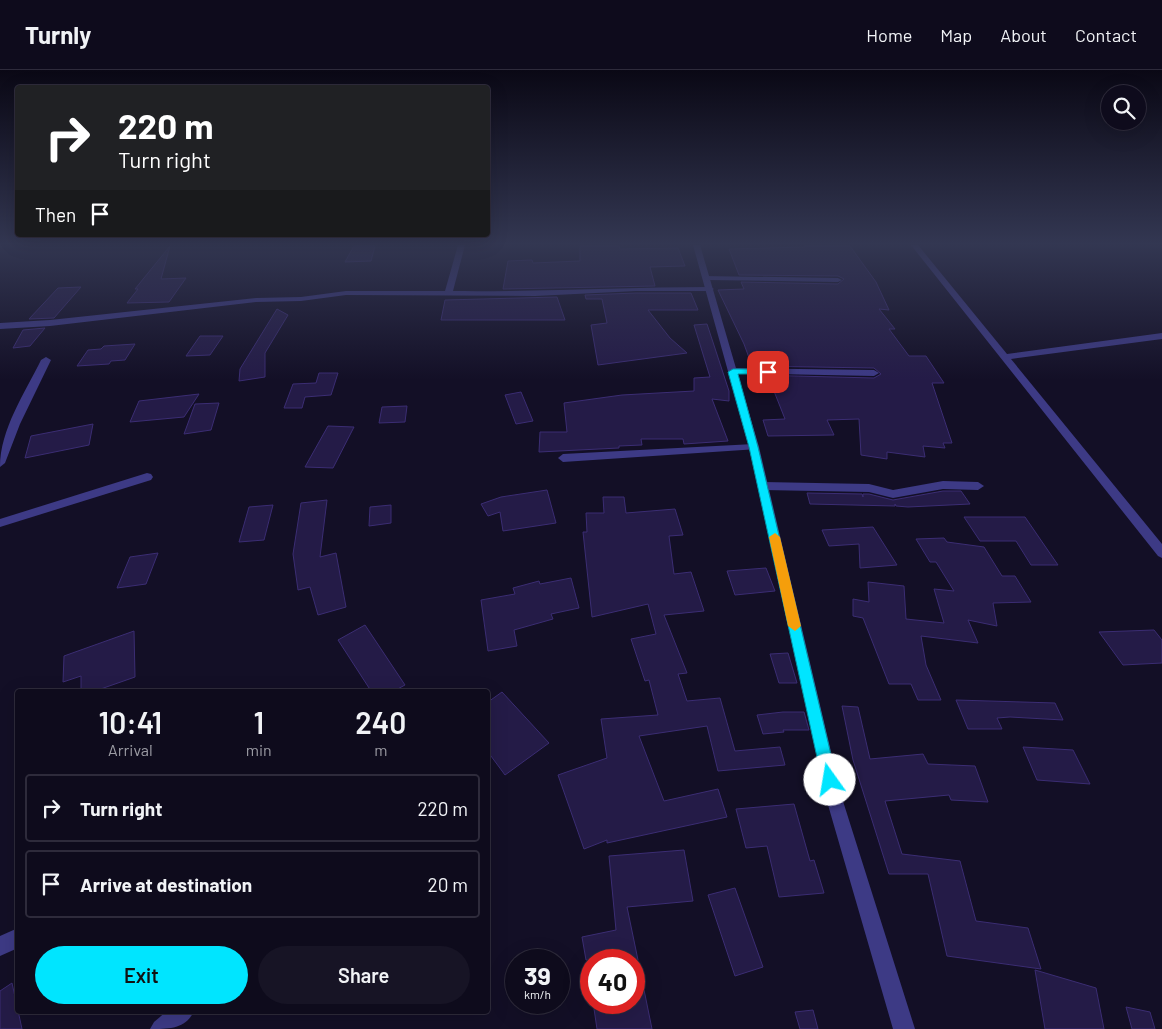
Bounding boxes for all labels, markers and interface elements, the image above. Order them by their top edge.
text: Turnly [25,20,91,49]
text: Home [866,24,912,46]
text: Map [940,24,972,46]
text: About [1000,24,1047,46]
text: Contact [1075,24,1137,46]
map controls [1101,85,1146,130]
button: search [1101,85,1146,130]
text: 220 m [118,104,213,146]
icon: right [35,105,100,170]
text: Turn right [118,146,211,172]
icon: arrive [86,200,114,228]
text: Then [35,203,76,226]
pin [747,351,789,393]
icon: arrive [754,358,782,386]
text: 10:41 [99,704,162,740]
text: 1 [253,704,264,740]
text: 240 [355,704,406,740]
text: Arrival [108,740,153,759]
text: min [246,740,272,759]
text: m [374,740,387,759]
position arrow [803,753,855,805]
icon: right [37,794,65,822]
text: Turn right [80,797,162,820]
text: 220 m [417,797,468,820]
icon: arrive [37,870,65,898]
text: Arrive at destination [80,873,252,896]
text: 20 m [428,873,468,896]
button: Exit [35,946,248,1004]
button: Share [258,946,470,1004]
speed limit sign: 40 [580,949,645,1014]
text: 39 [524,960,551,990]
text: km/h [524,987,551,1001]

